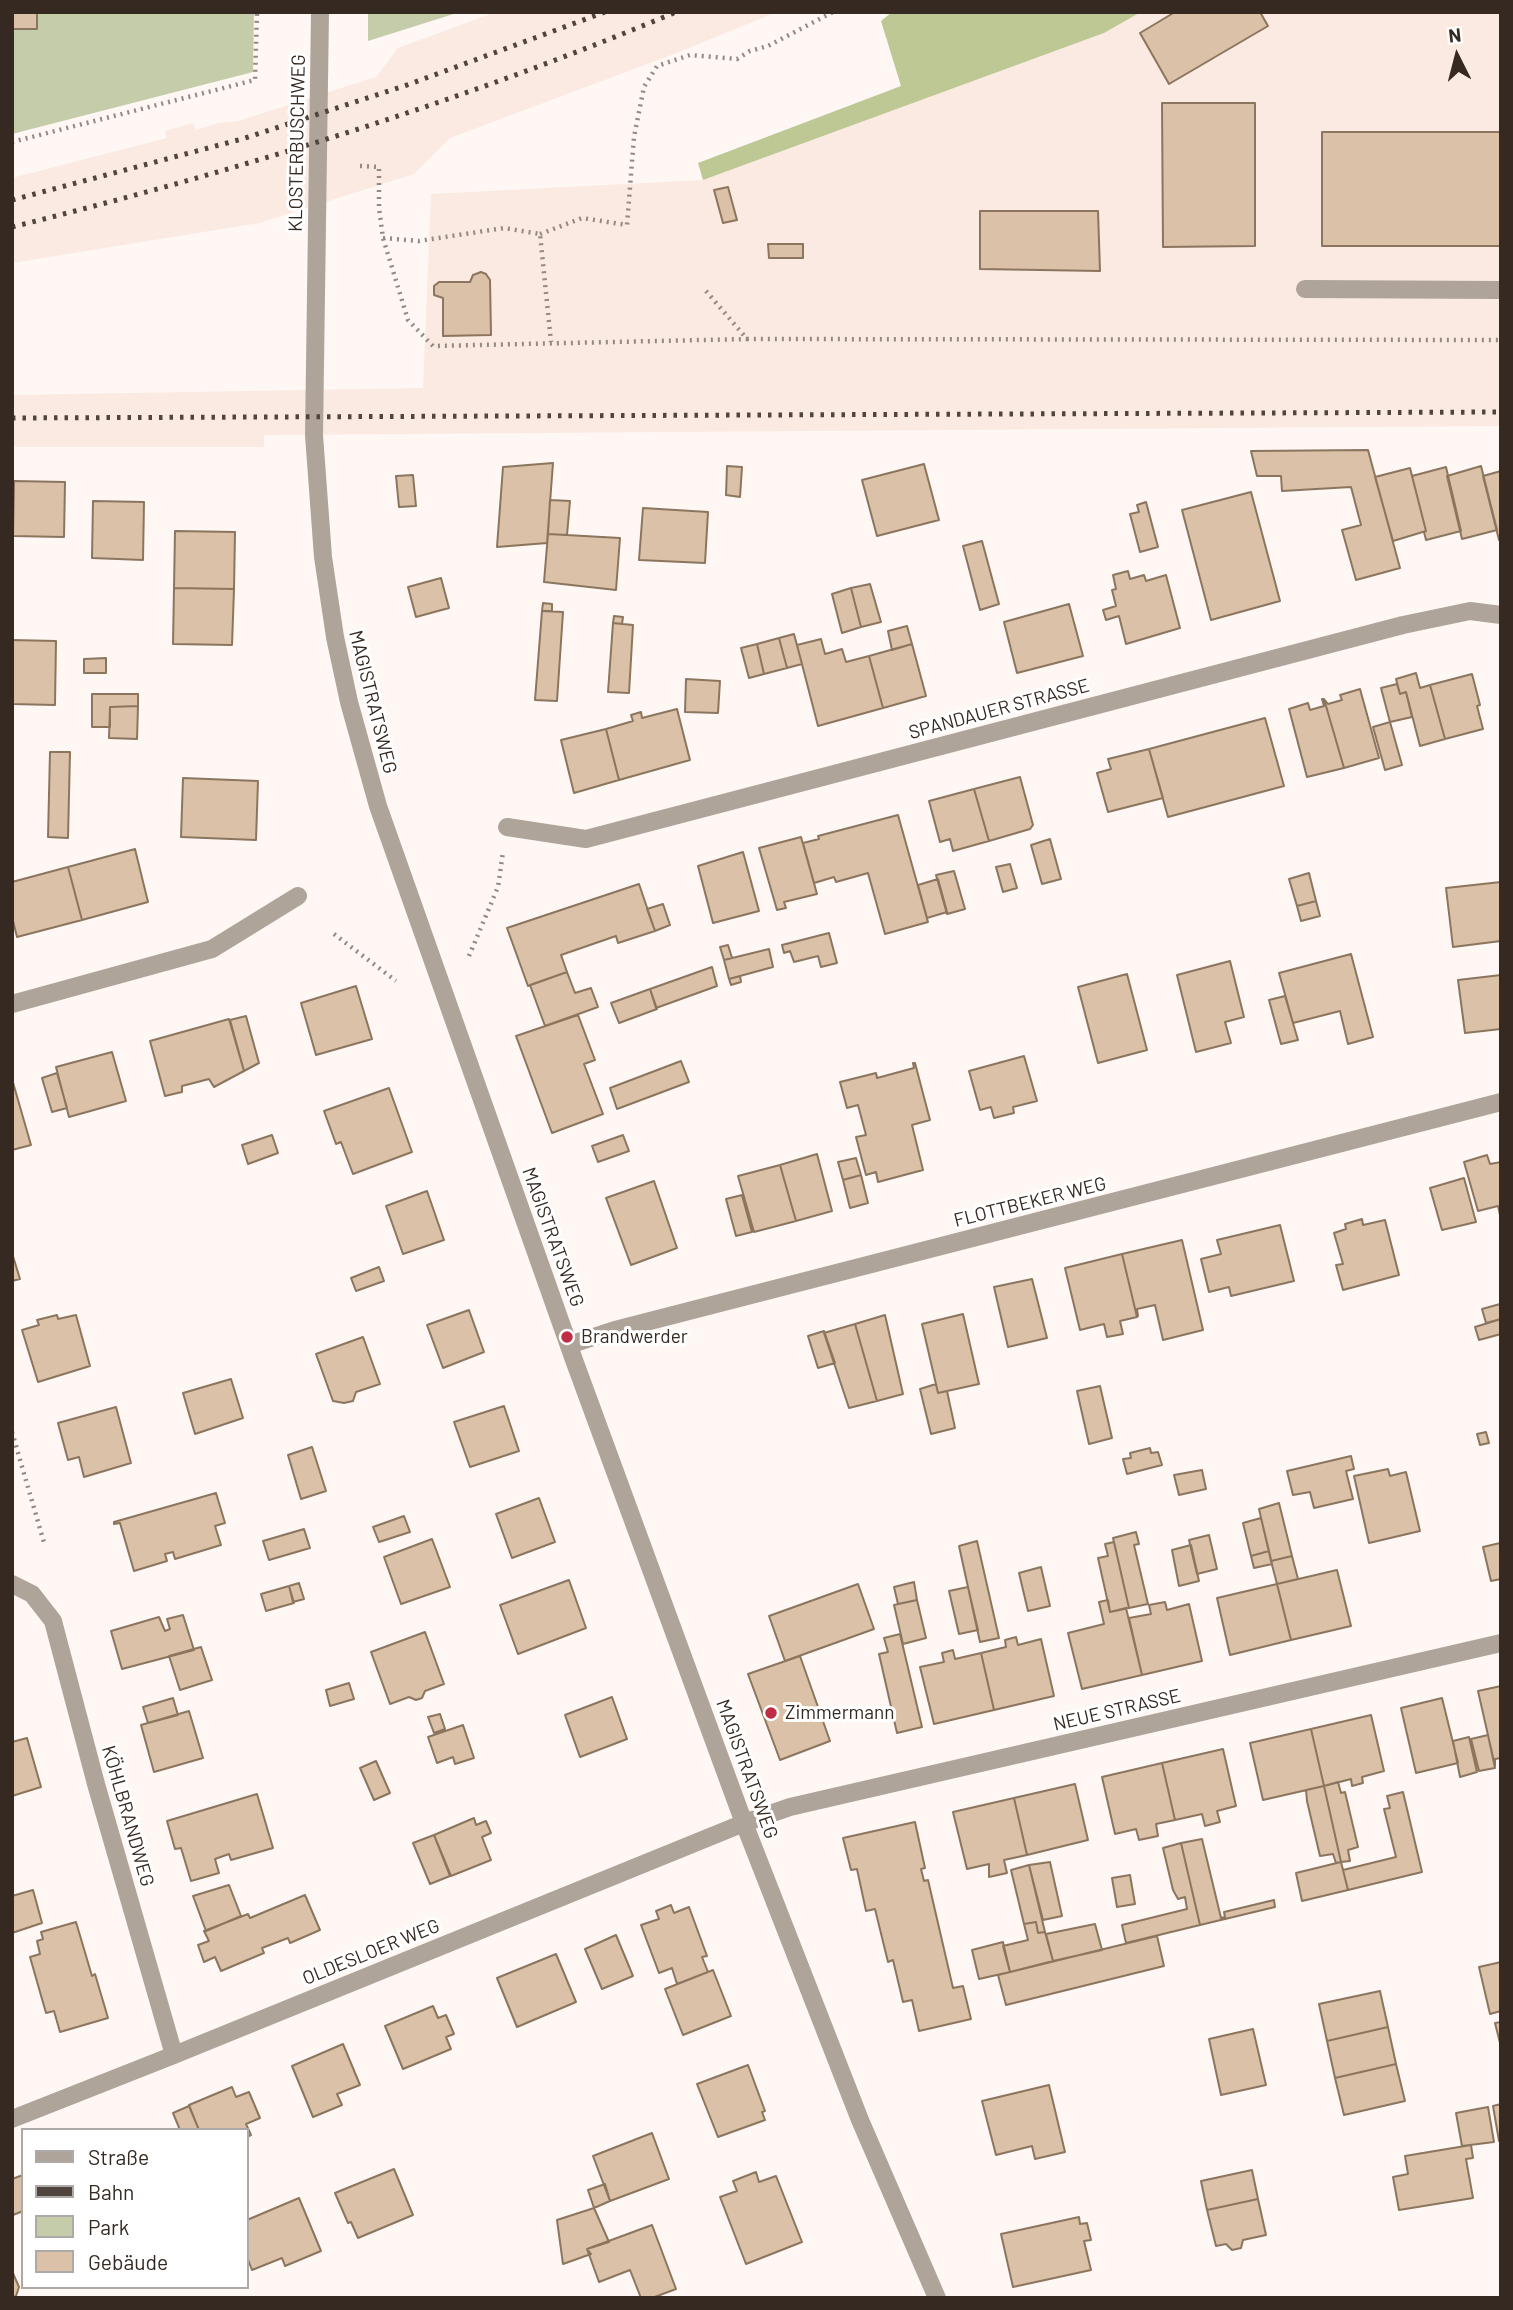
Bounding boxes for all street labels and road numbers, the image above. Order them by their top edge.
street label: KLOSTERBUSCHWEG [284,54,310,232]
street label: MAGISTRATSWEG [344,628,402,776]
street label: SPANDAUER STRASSE [906,674,1092,744]
street label: MAGISTRATSWEG [517,1164,589,1310]
street label: FLOTTBEKER WEG [951,1172,1109,1232]
street label: NEUE STRASSE [1051,1684,1183,1736]
street label: MAGISTRATSWEG [711,1696,783,1842]
street label: KÖHLBRANDWEG [97,1743,159,1889]
street label: OLDESLOER WEG [299,1914,443,1990]

